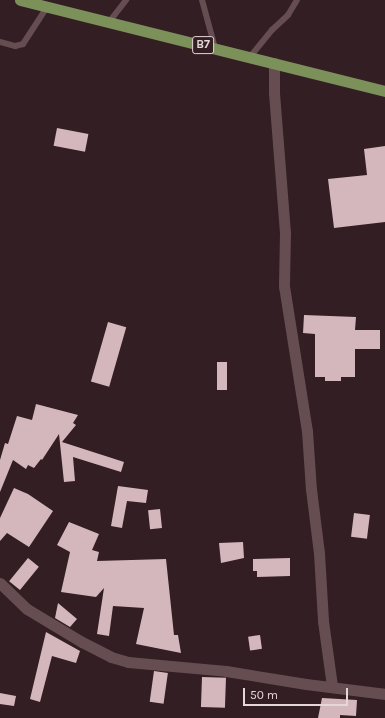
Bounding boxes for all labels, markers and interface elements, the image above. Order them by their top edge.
road number: B7 [192,35,214,55]
scale bar [245,680,350,706]
text: 50 m [250,688,278,702]

